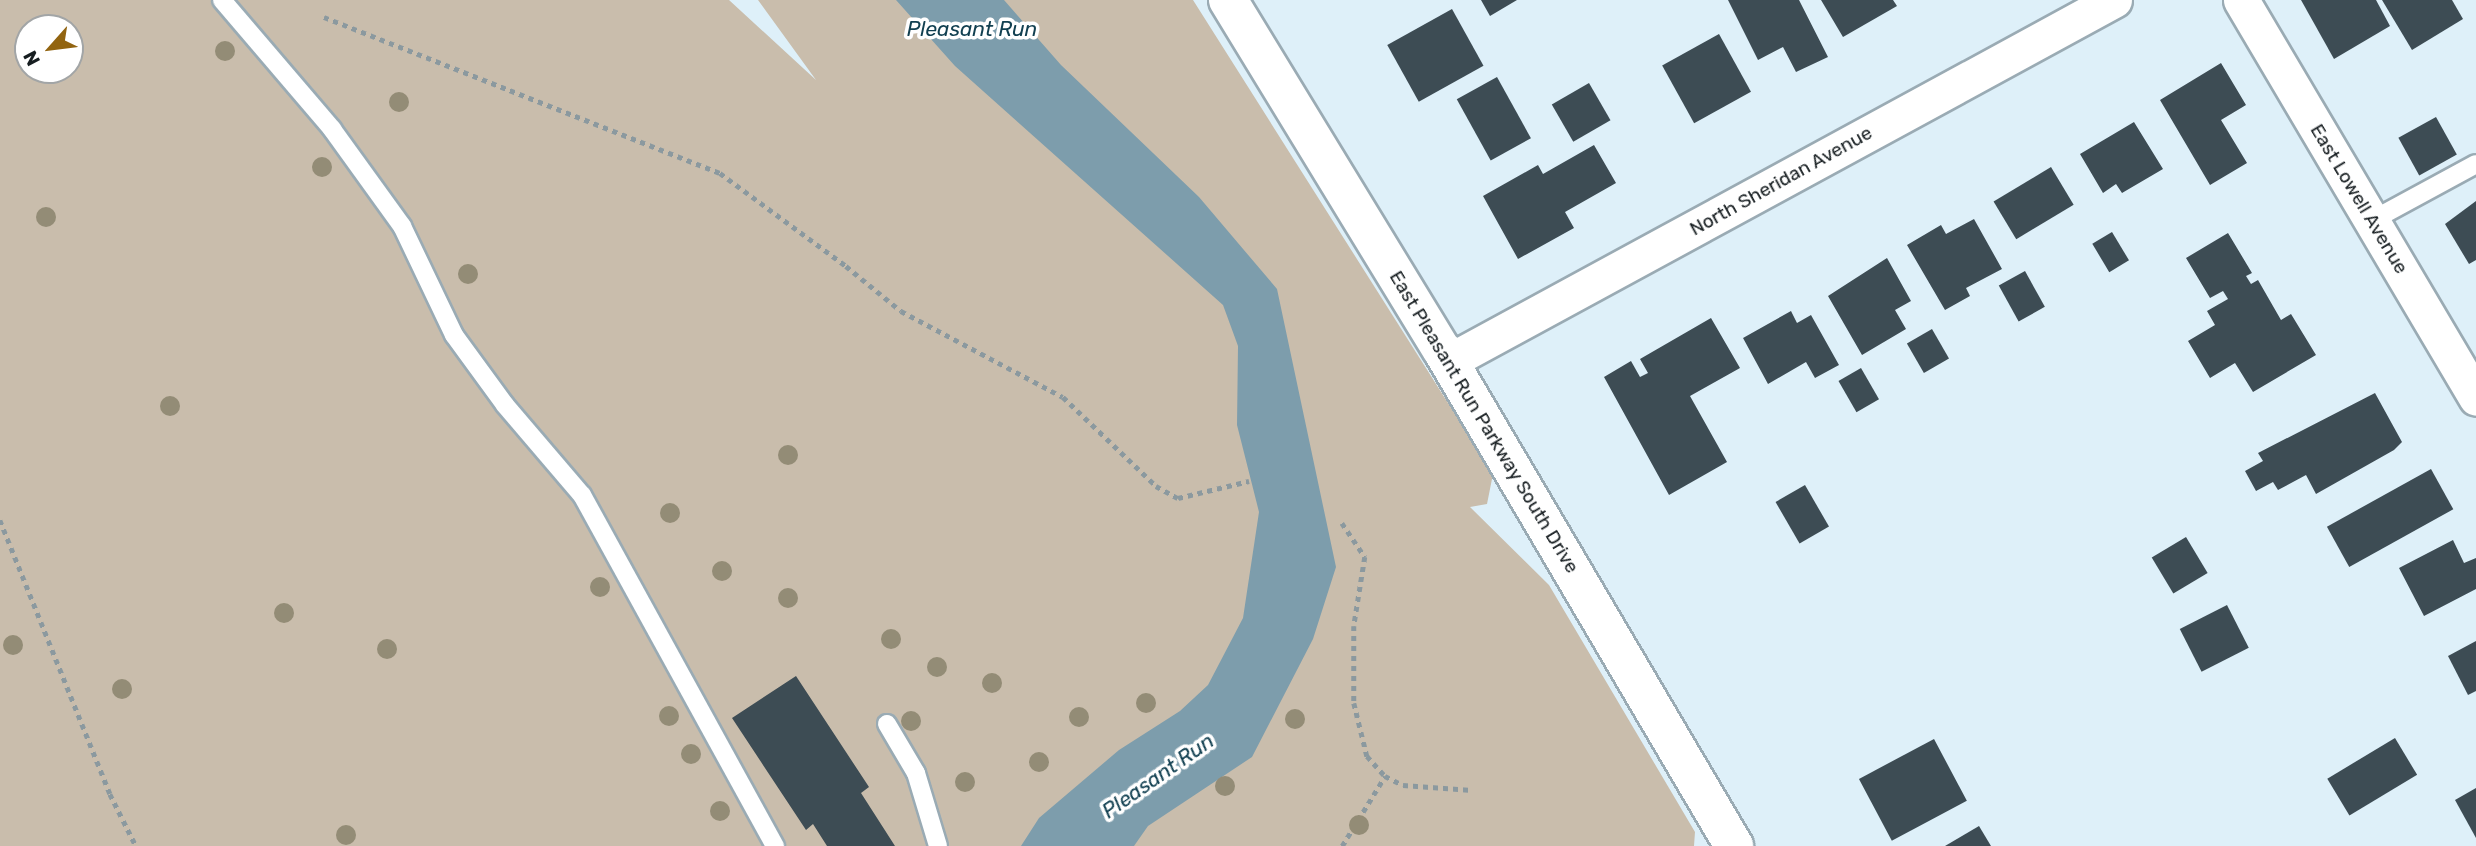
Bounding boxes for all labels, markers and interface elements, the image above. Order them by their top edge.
north arrow [14,14,84,84]
water label: Pleasant Run [907,16,1037,42]
text: N [18,47,45,70]
street label: East Lowell Avenue [2305,120,2413,278]
street label: North Sheridan Avenue [1686,121,1876,241]
street label: East Pleasant Run Parkway South Drive [1384,267,1584,577]
water label: Pleasant Run [1097,728,1219,824]

